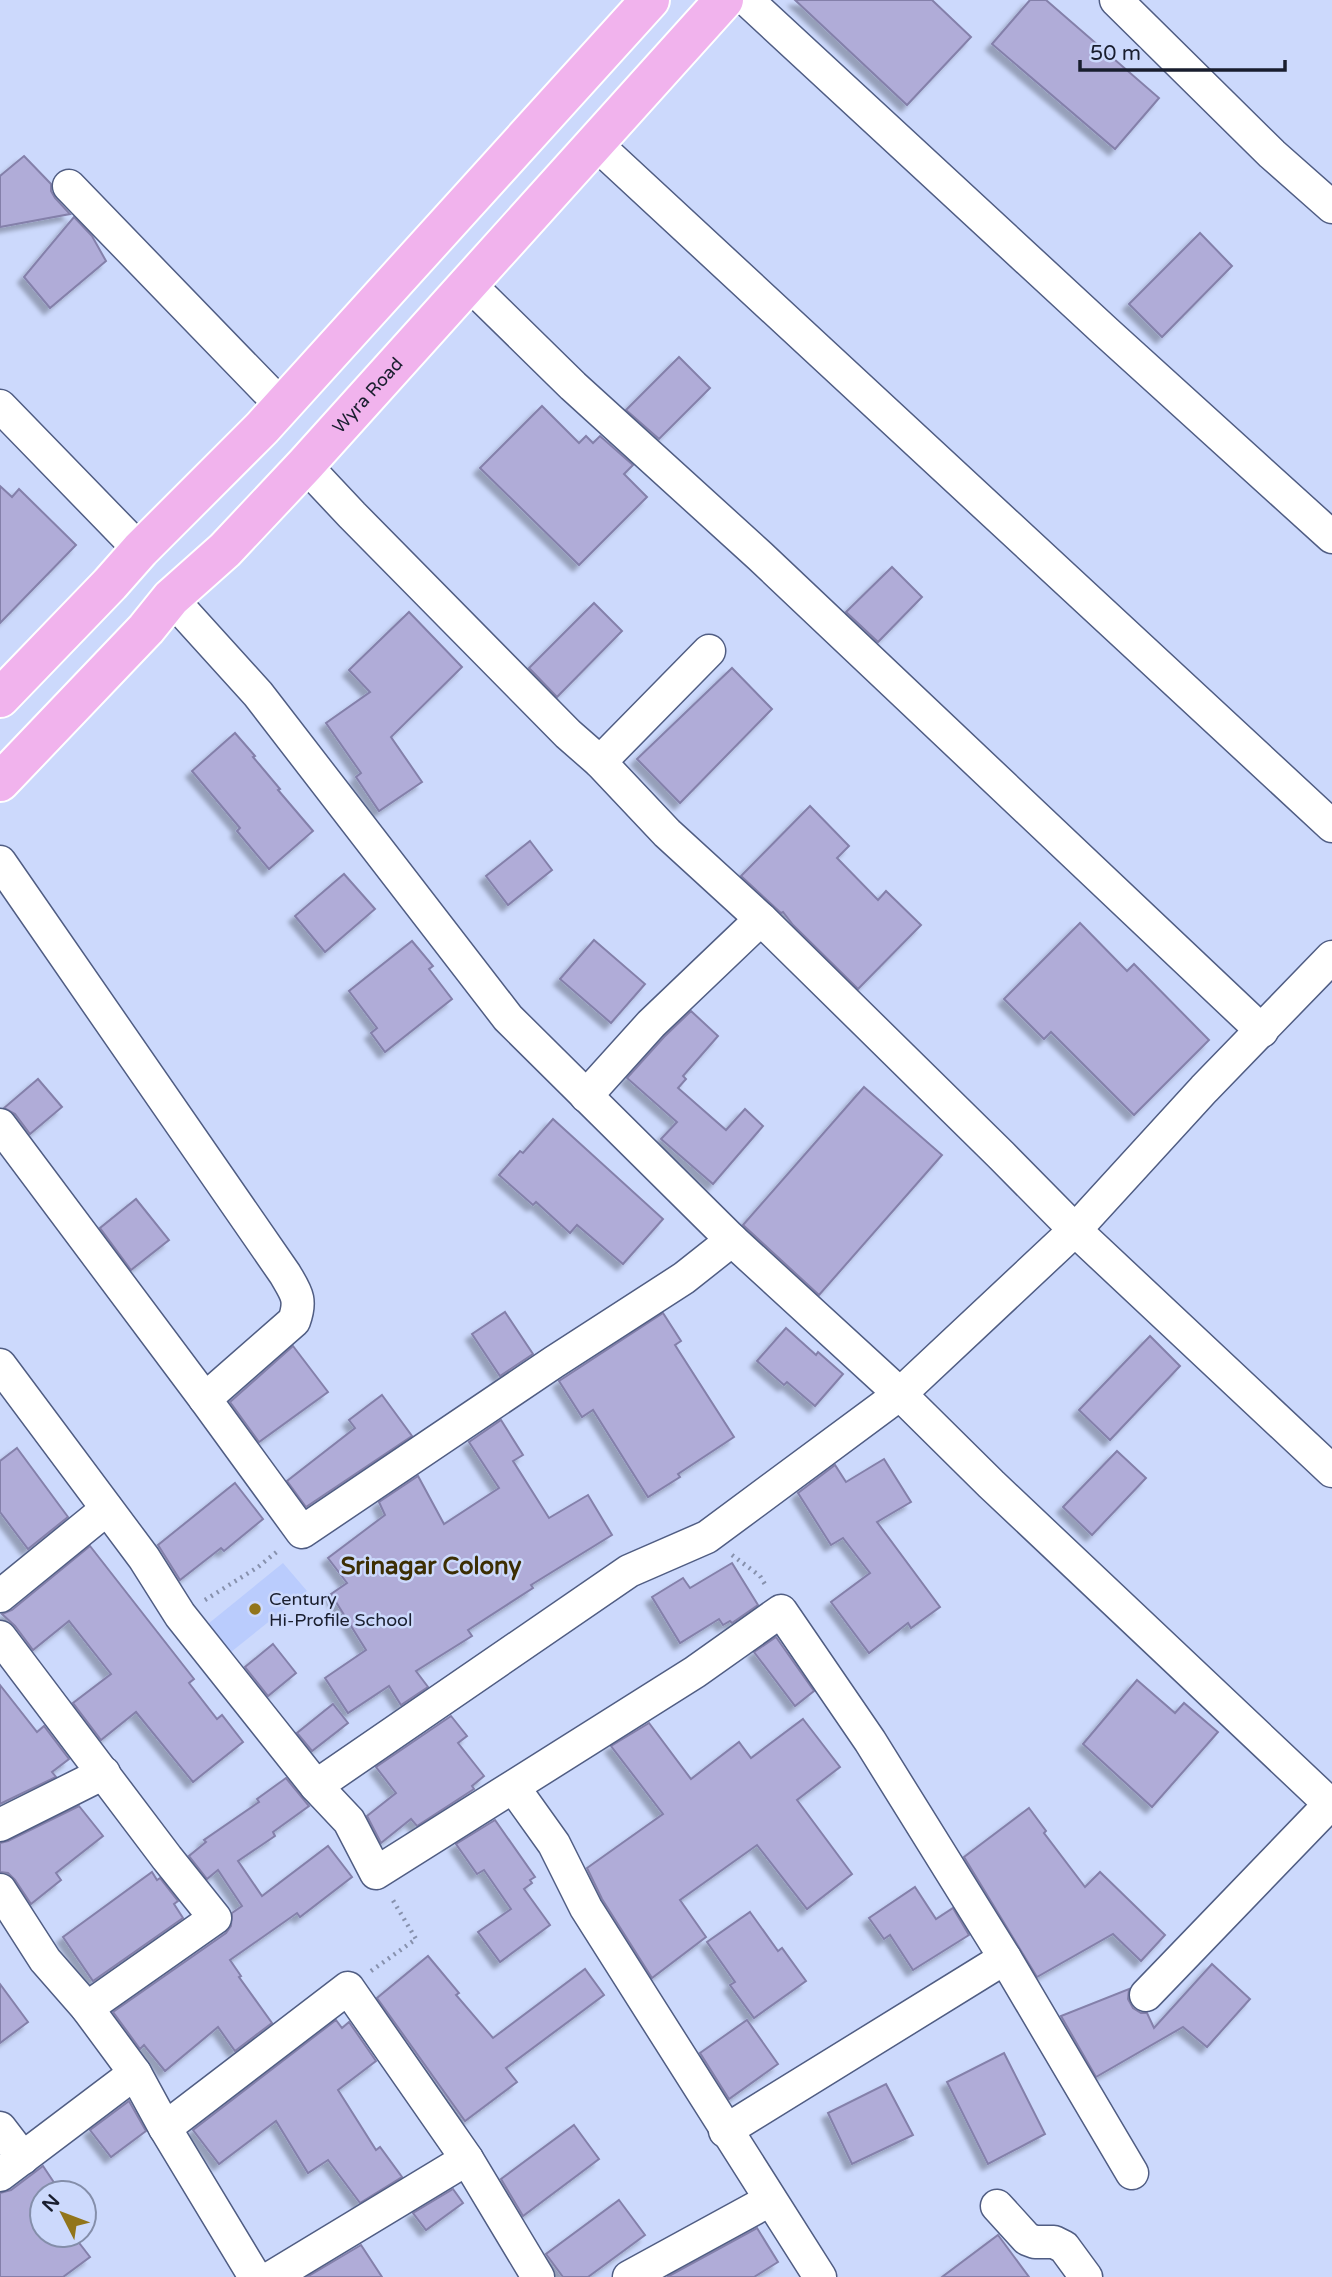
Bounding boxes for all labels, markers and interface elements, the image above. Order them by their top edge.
scale bar [1080,28,1285,72]
text: 50 m [1090,41,1141,66]
street label: Wyra Road [328,353,408,438]
district label: Srinagar Colony [341,1552,521,1581]
place label: Century Hi-Profile School [269,1588,413,1631]
marker: Century Hi-Profile School [247,1601,263,1617]
north arrow [28,2179,98,2249]
text: N [38,2190,64,2216]

